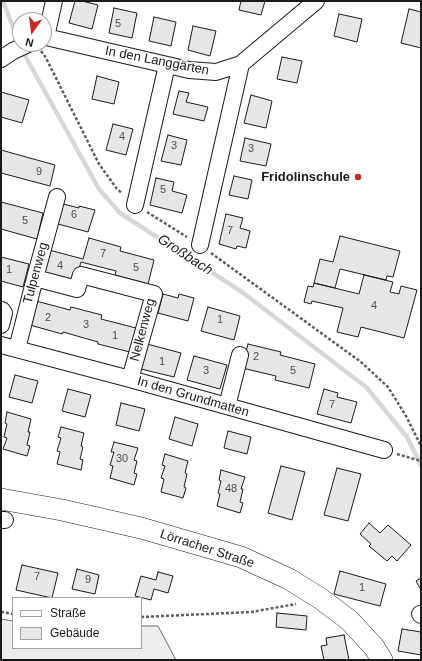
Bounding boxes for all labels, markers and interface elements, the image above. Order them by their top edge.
north arrow [12,12,52,52]
house number: 5 [115,17,121,31]
text: N [24,36,35,49]
street label: In den Langgärten [104,43,210,79]
house number: 4 [119,130,125,144]
house number: 3 [171,139,177,153]
house number: 3 [248,142,254,156]
house number: 9 [36,165,42,179]
place label: Fridolinschule [261,169,350,185]
marker: Fridolinschule [353,172,363,182]
house number: 5 [160,183,166,197]
house number: 6 [71,208,77,222]
house number: 5 [22,214,28,228]
house number: 7 [227,224,233,238]
water label: Großbach [154,231,216,279]
street label: Tulpenweg [20,240,52,306]
house number: 7 [100,247,106,261]
house number: 4 [57,259,63,273]
house number: 5 [133,261,139,275]
house number: 1 [6,263,12,277]
street label: Nelkenweg [127,297,159,363]
house number: 4 [371,299,377,313]
house number: 2 [45,311,51,325]
house number: 1 [217,313,223,327]
house number: 3 [83,318,89,332]
house number: 1 [112,329,118,343]
house number: 2 [253,350,259,364]
house number: 1 [159,355,165,369]
house number: 3 [203,364,209,378]
house number: 5 [290,364,296,378]
street label: In den Grundmatten [135,374,251,420]
house number: 7 [329,398,335,412]
house number: 30 [116,452,128,466]
house number: 48 [225,482,237,496]
street label: Lörracher Straße [158,526,256,572]
house number: 7 [34,570,40,584]
house number: 9 [85,573,91,587]
house number: 1 [359,581,365,595]
legend [12,597,142,649]
text: Straße [50,606,86,620]
text: Gebäude [50,626,99,640]

